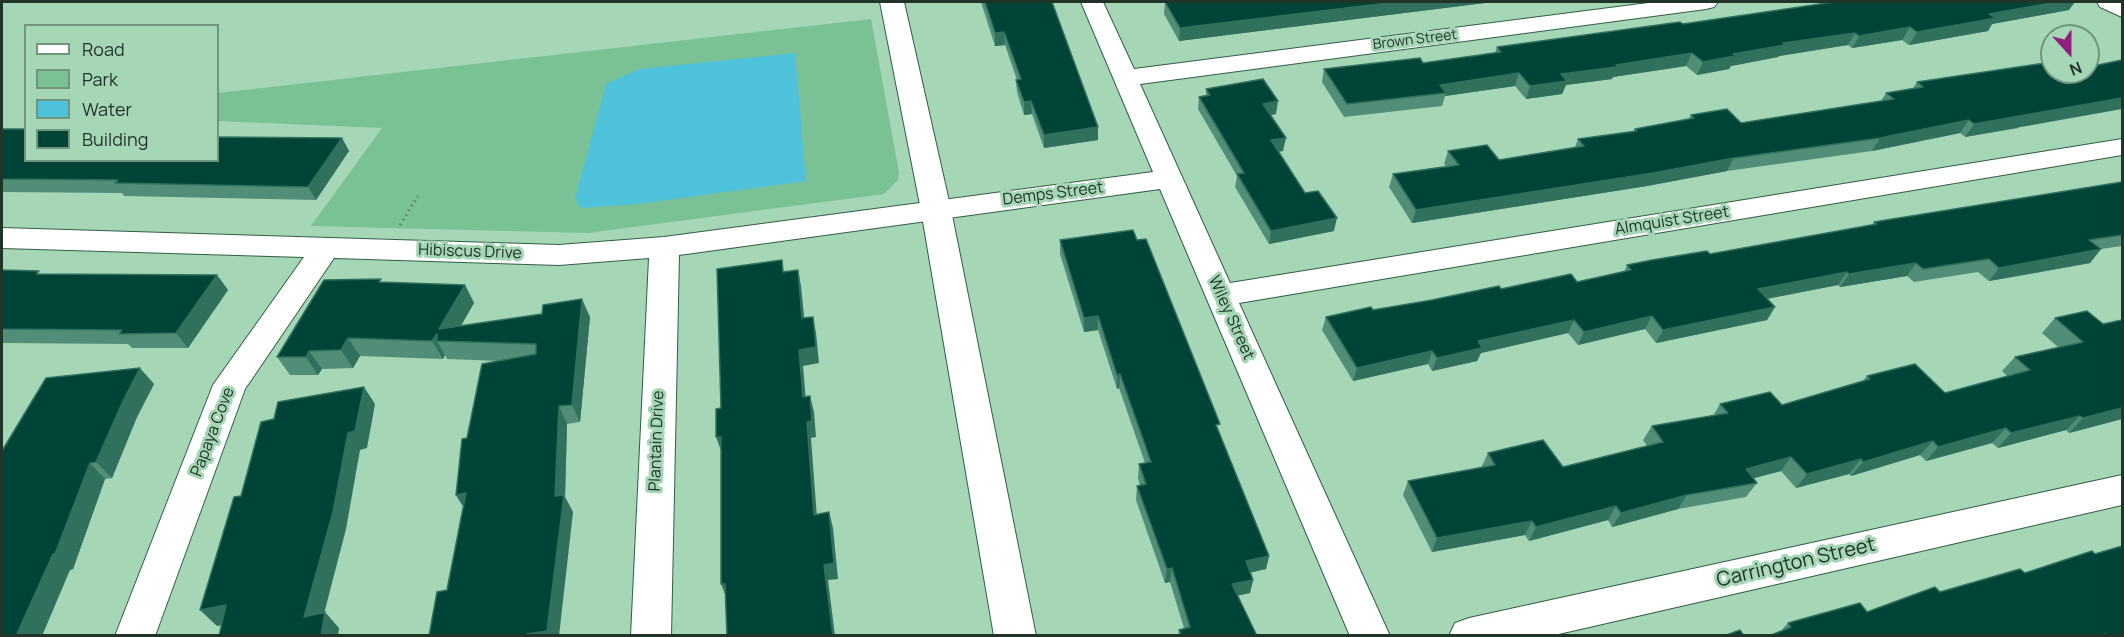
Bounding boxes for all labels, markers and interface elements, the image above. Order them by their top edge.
legend [24,24,219,162]
north arrow [2040,24,2100,84]
street label: Brown Street [1372,27,1458,53]
text: Road [82,37,125,61]
text: N [2066,57,2085,81]
text: Park [82,67,118,91]
text: Water [82,97,132,121]
text: Building [82,127,148,151]
street label: Demps Street [1002,178,1104,210]
street label: Almquist Street [1614,203,1730,239]
street label: Hibiscus Drive [418,241,522,263]
street label: Wiley Street [1204,273,1258,363]
street label: Papaya Cove [187,385,239,479]
street label: Plantain Drive [646,390,668,492]
street label: Carrington Street [1714,533,1878,593]

